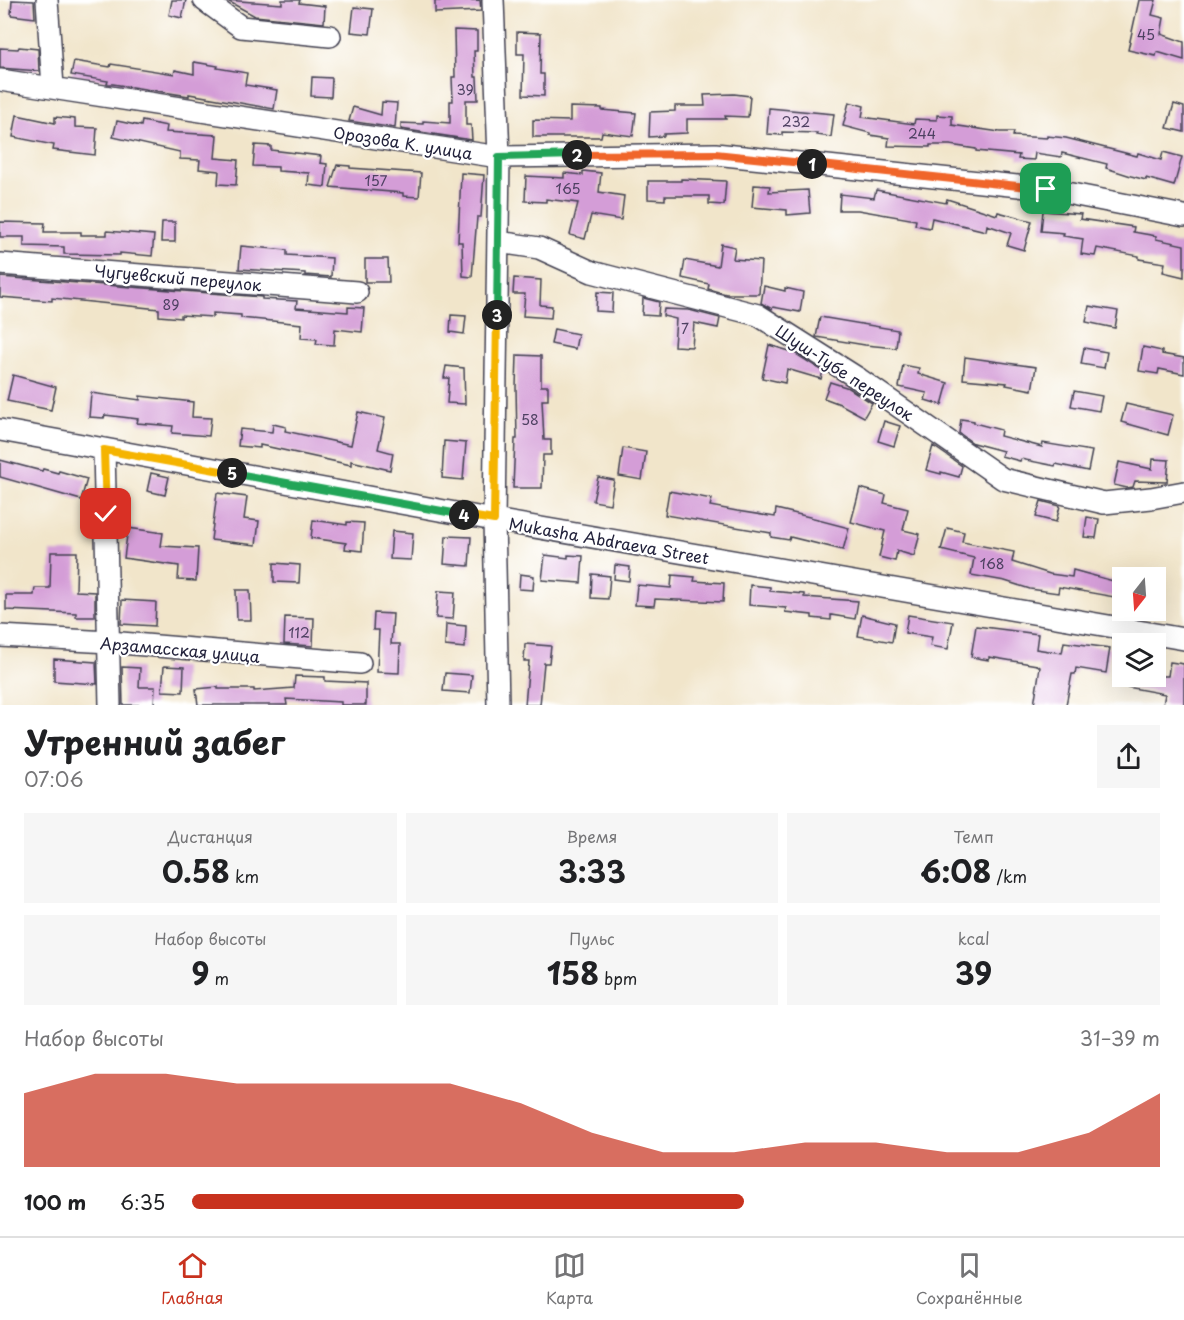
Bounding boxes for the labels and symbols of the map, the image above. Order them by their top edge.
house number: 45 [1137,24,1155,45]
house number: 39 [456,79,474,100]
house number: 232 [782,111,810,132]
street label: Орозова К. улица [332,119,474,165]
house number: 244 [908,123,936,144]
pin: 2 [562,140,592,170]
pin: 1 [797,149,827,179]
pin [1020,163,1071,214]
house number: 157 [365,170,388,191]
house number: 165 [556,178,580,199]
street label: Чугуевский переулок [93,258,263,296]
house number: 89 [163,294,179,315]
pin: 3 [482,300,512,330]
house number: 7 [681,318,689,339]
street label: Шуш-Тубе переулок [771,318,919,426]
house number: 58 [521,409,539,430]
pin: 5 [217,458,247,488]
pin [80,488,131,539]
pin: 4 [449,500,479,530]
street label: Mukasha Abdraeva Street [507,511,711,569]
house number: 168 [980,553,1004,574]
north arrow [1112,567,1166,621]
house number: 112 [288,622,310,643]
street label: Арзамасская улица [99,630,261,668]

